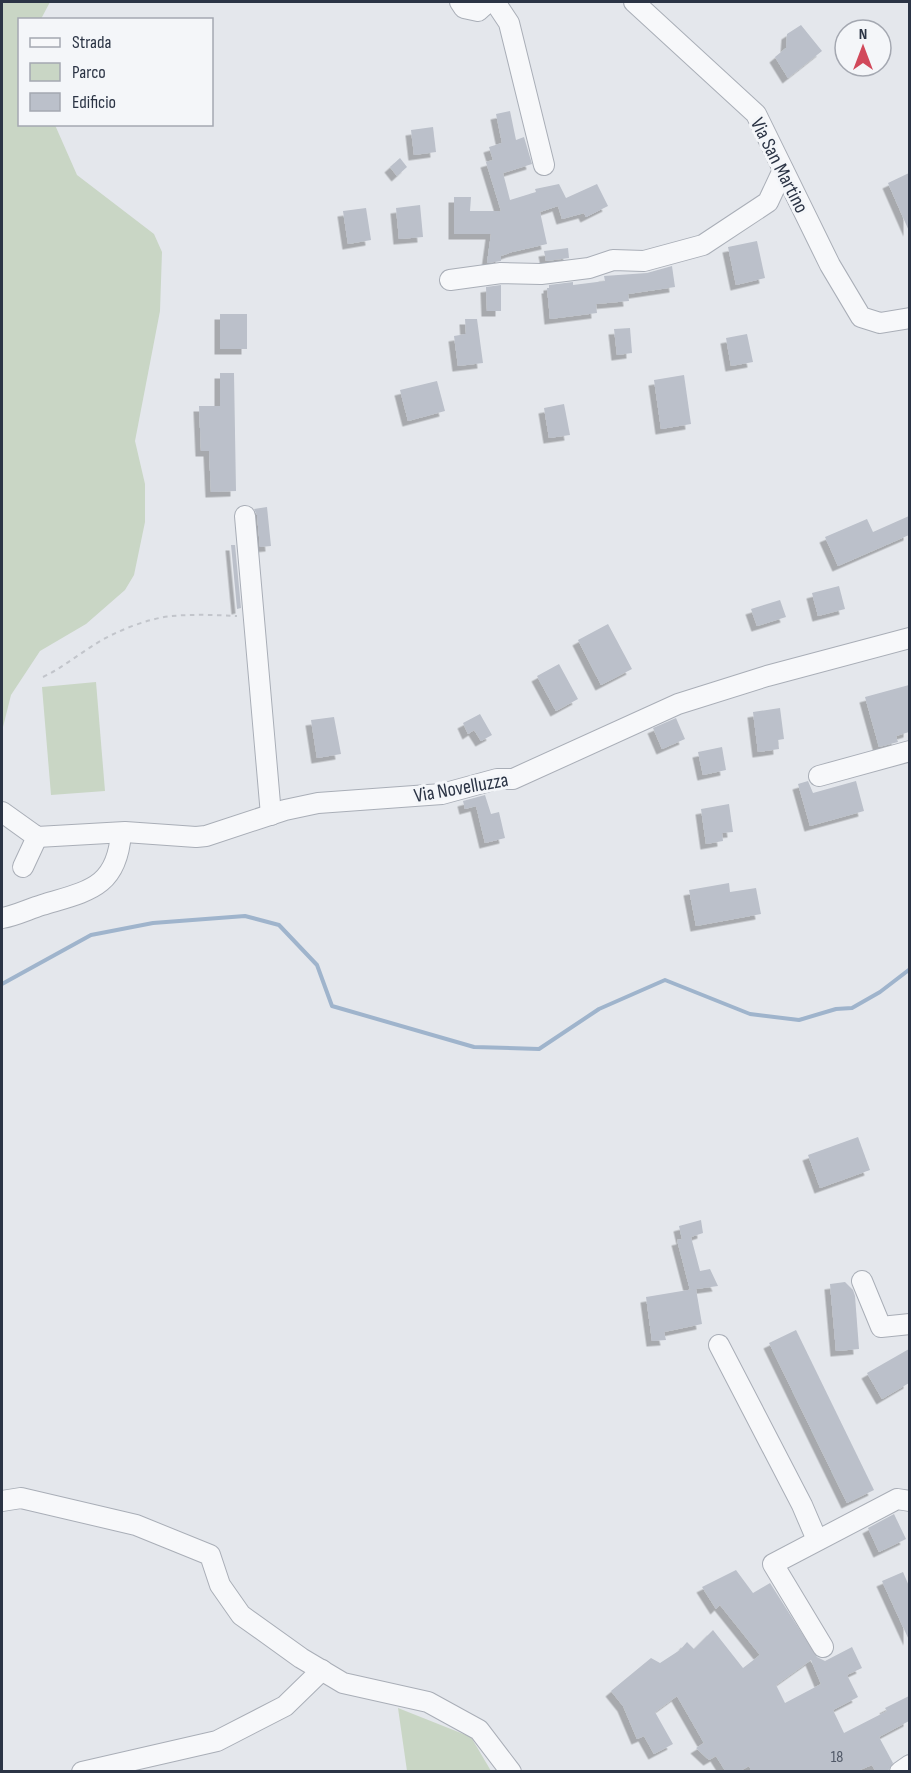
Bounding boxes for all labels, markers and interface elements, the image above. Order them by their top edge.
legend [18,18,213,126]
north arrow [833,18,893,78]
text: N [859,25,867,44]
text: Strada [72,32,112,53]
text: Parco [72,62,106,83]
text: Edificio [72,92,116,113]
street label: Via San Martino [745,114,813,217]
street label: Via Novelluzza [412,768,510,808]
house number: 18 [831,1748,843,1767]

